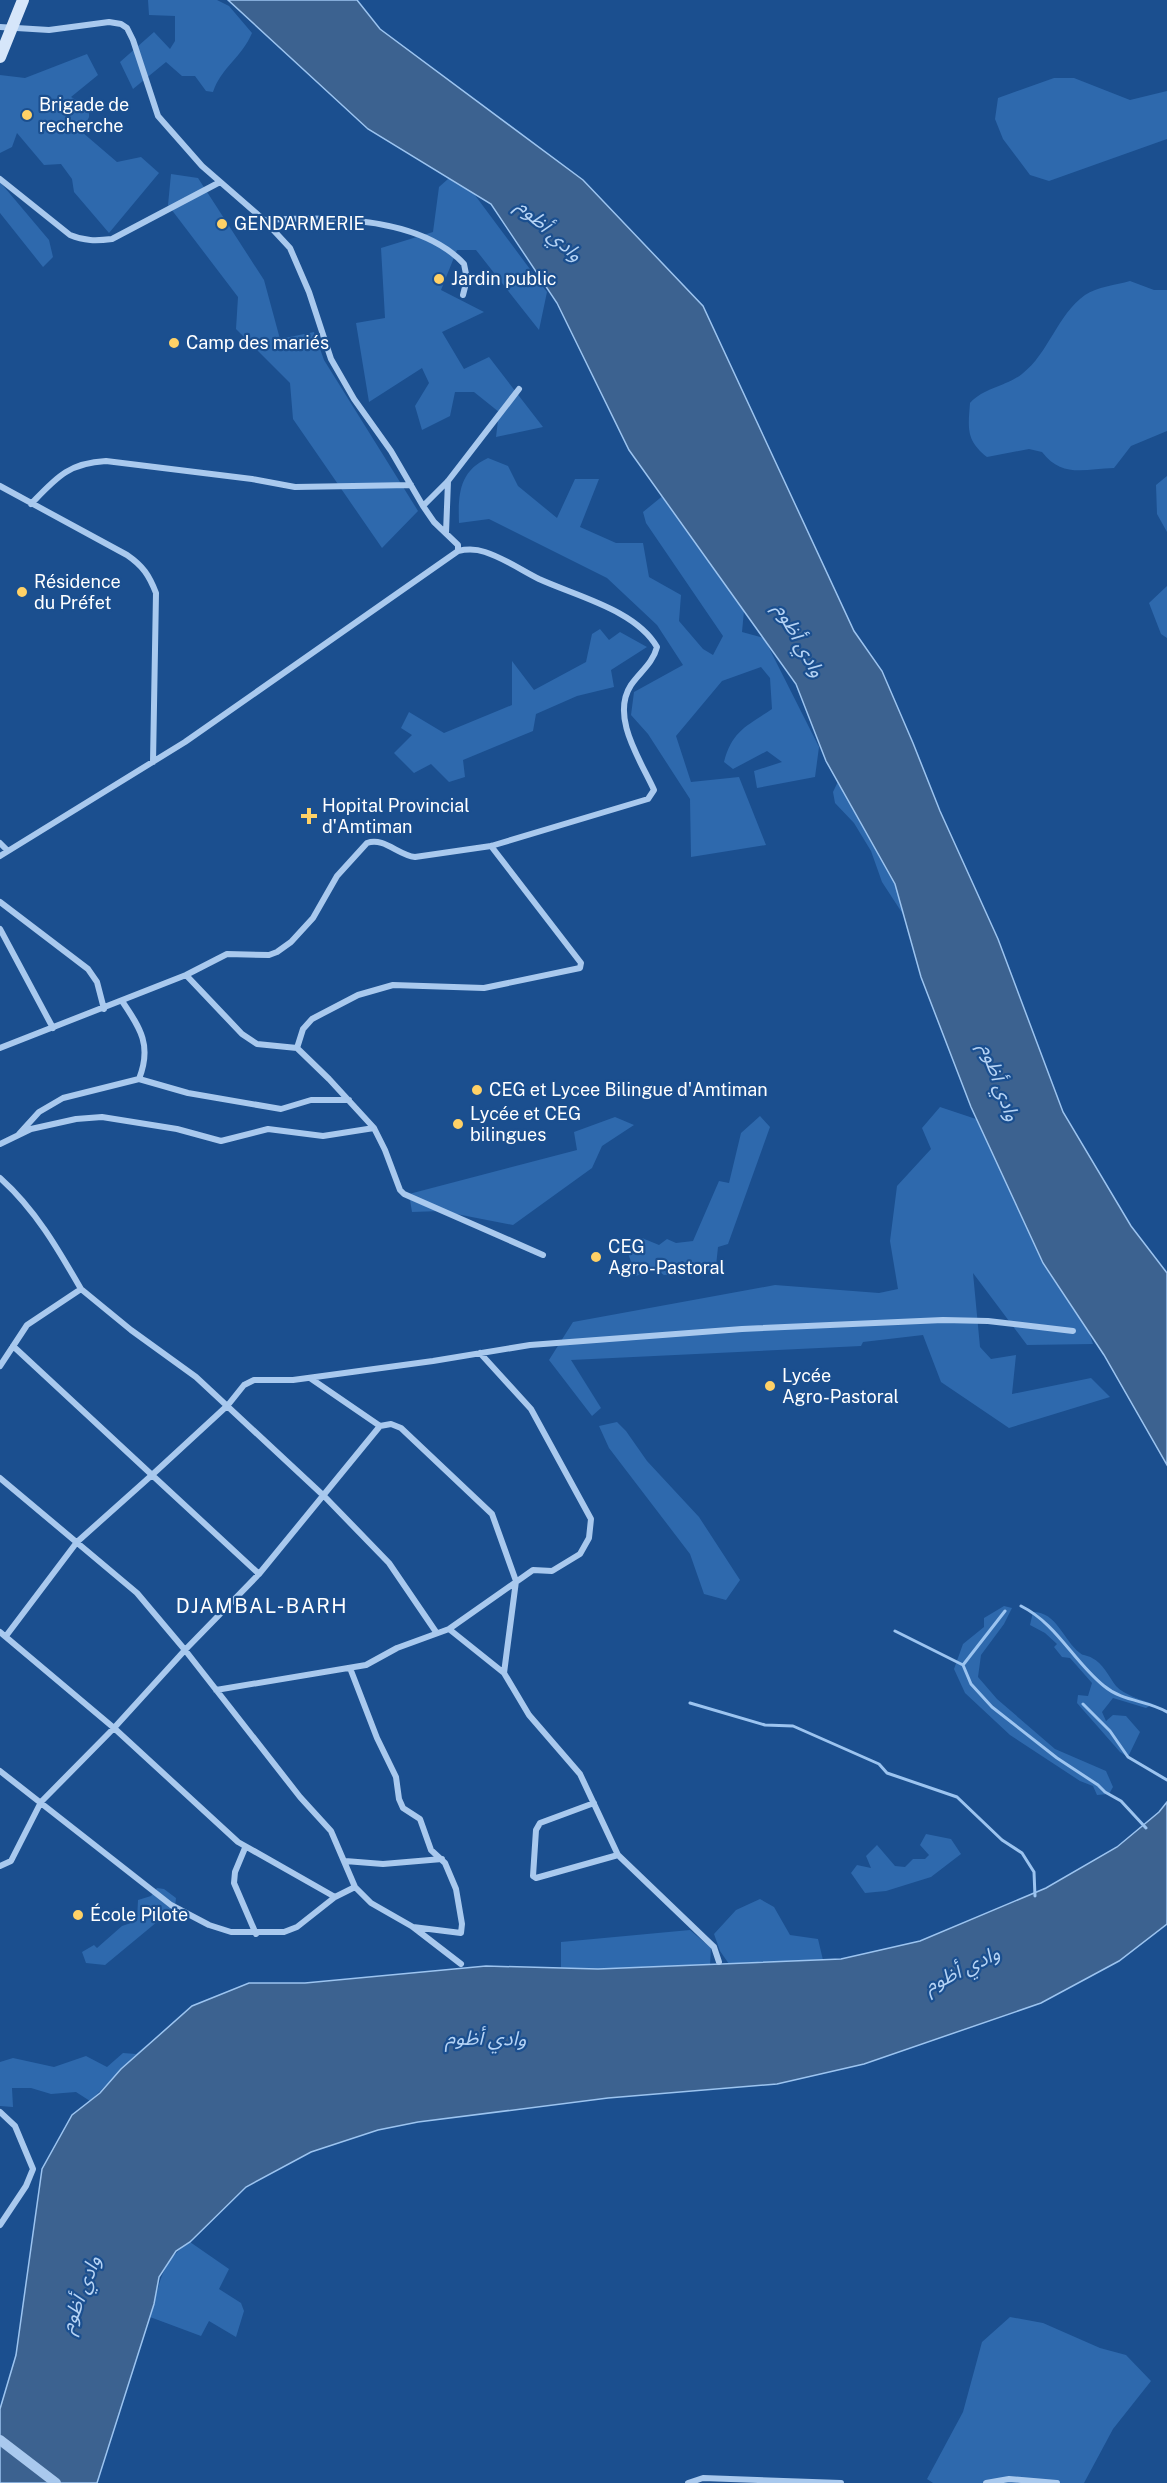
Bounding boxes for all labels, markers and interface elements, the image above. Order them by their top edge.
place label: Brigade de recherche [39,94,129,136]
marker: Brigade de recherche [20,108,34,122]
water label: وادي أظوم [509,193,588,269]
place label: GENDARMERIE [234,213,365,234]
marker: GENDARMERIE [215,217,229,231]
place label: Jardin public [451,268,557,289]
marker: Jardin public [432,272,446,286]
place label: Camp des mariés [186,332,329,353]
marker: Camp des mariés [167,336,181,350]
place label: Résidence du Préfet [34,571,121,613]
marker: Résidence du Préfet [15,585,29,599]
water label: وادي أظوم [766,598,831,683]
place label: Hopital Provincial d'Amtiman [322,795,470,837]
marker: Hopital Provincial d'Amtiman [300,807,318,825]
water label: وادي أظوم [971,1039,1026,1125]
place label: CEG et Lycee Bilingue d'Amtiman [489,1079,768,1100]
marker: CEG et Lycee Bilingue d'Amtiman [470,1083,484,1097]
place label: Lycée et CEG bilingues [470,1103,581,1145]
marker: Lycée et CEG bilingues [451,1117,465,1131]
place label: CEG Agro-Pastoral [608,1236,725,1278]
marker: CEG Agro-Pastoral [589,1250,603,1264]
place label: Lycée Agro-Pastoral [782,1365,899,1407]
marker: Lycée Agro-Pastoral [763,1379,777,1393]
district label: DJAMBAL-BARH [176,1594,348,1618]
place label: École Pilote [90,1903,188,1925]
marker: École Pilote [71,1908,85,1922]
water label: وادي أظوم [919,1940,1005,2001]
water label: وادي أظوم [444,2025,527,2054]
water label: وادي أظوم [53,2252,109,2338]

